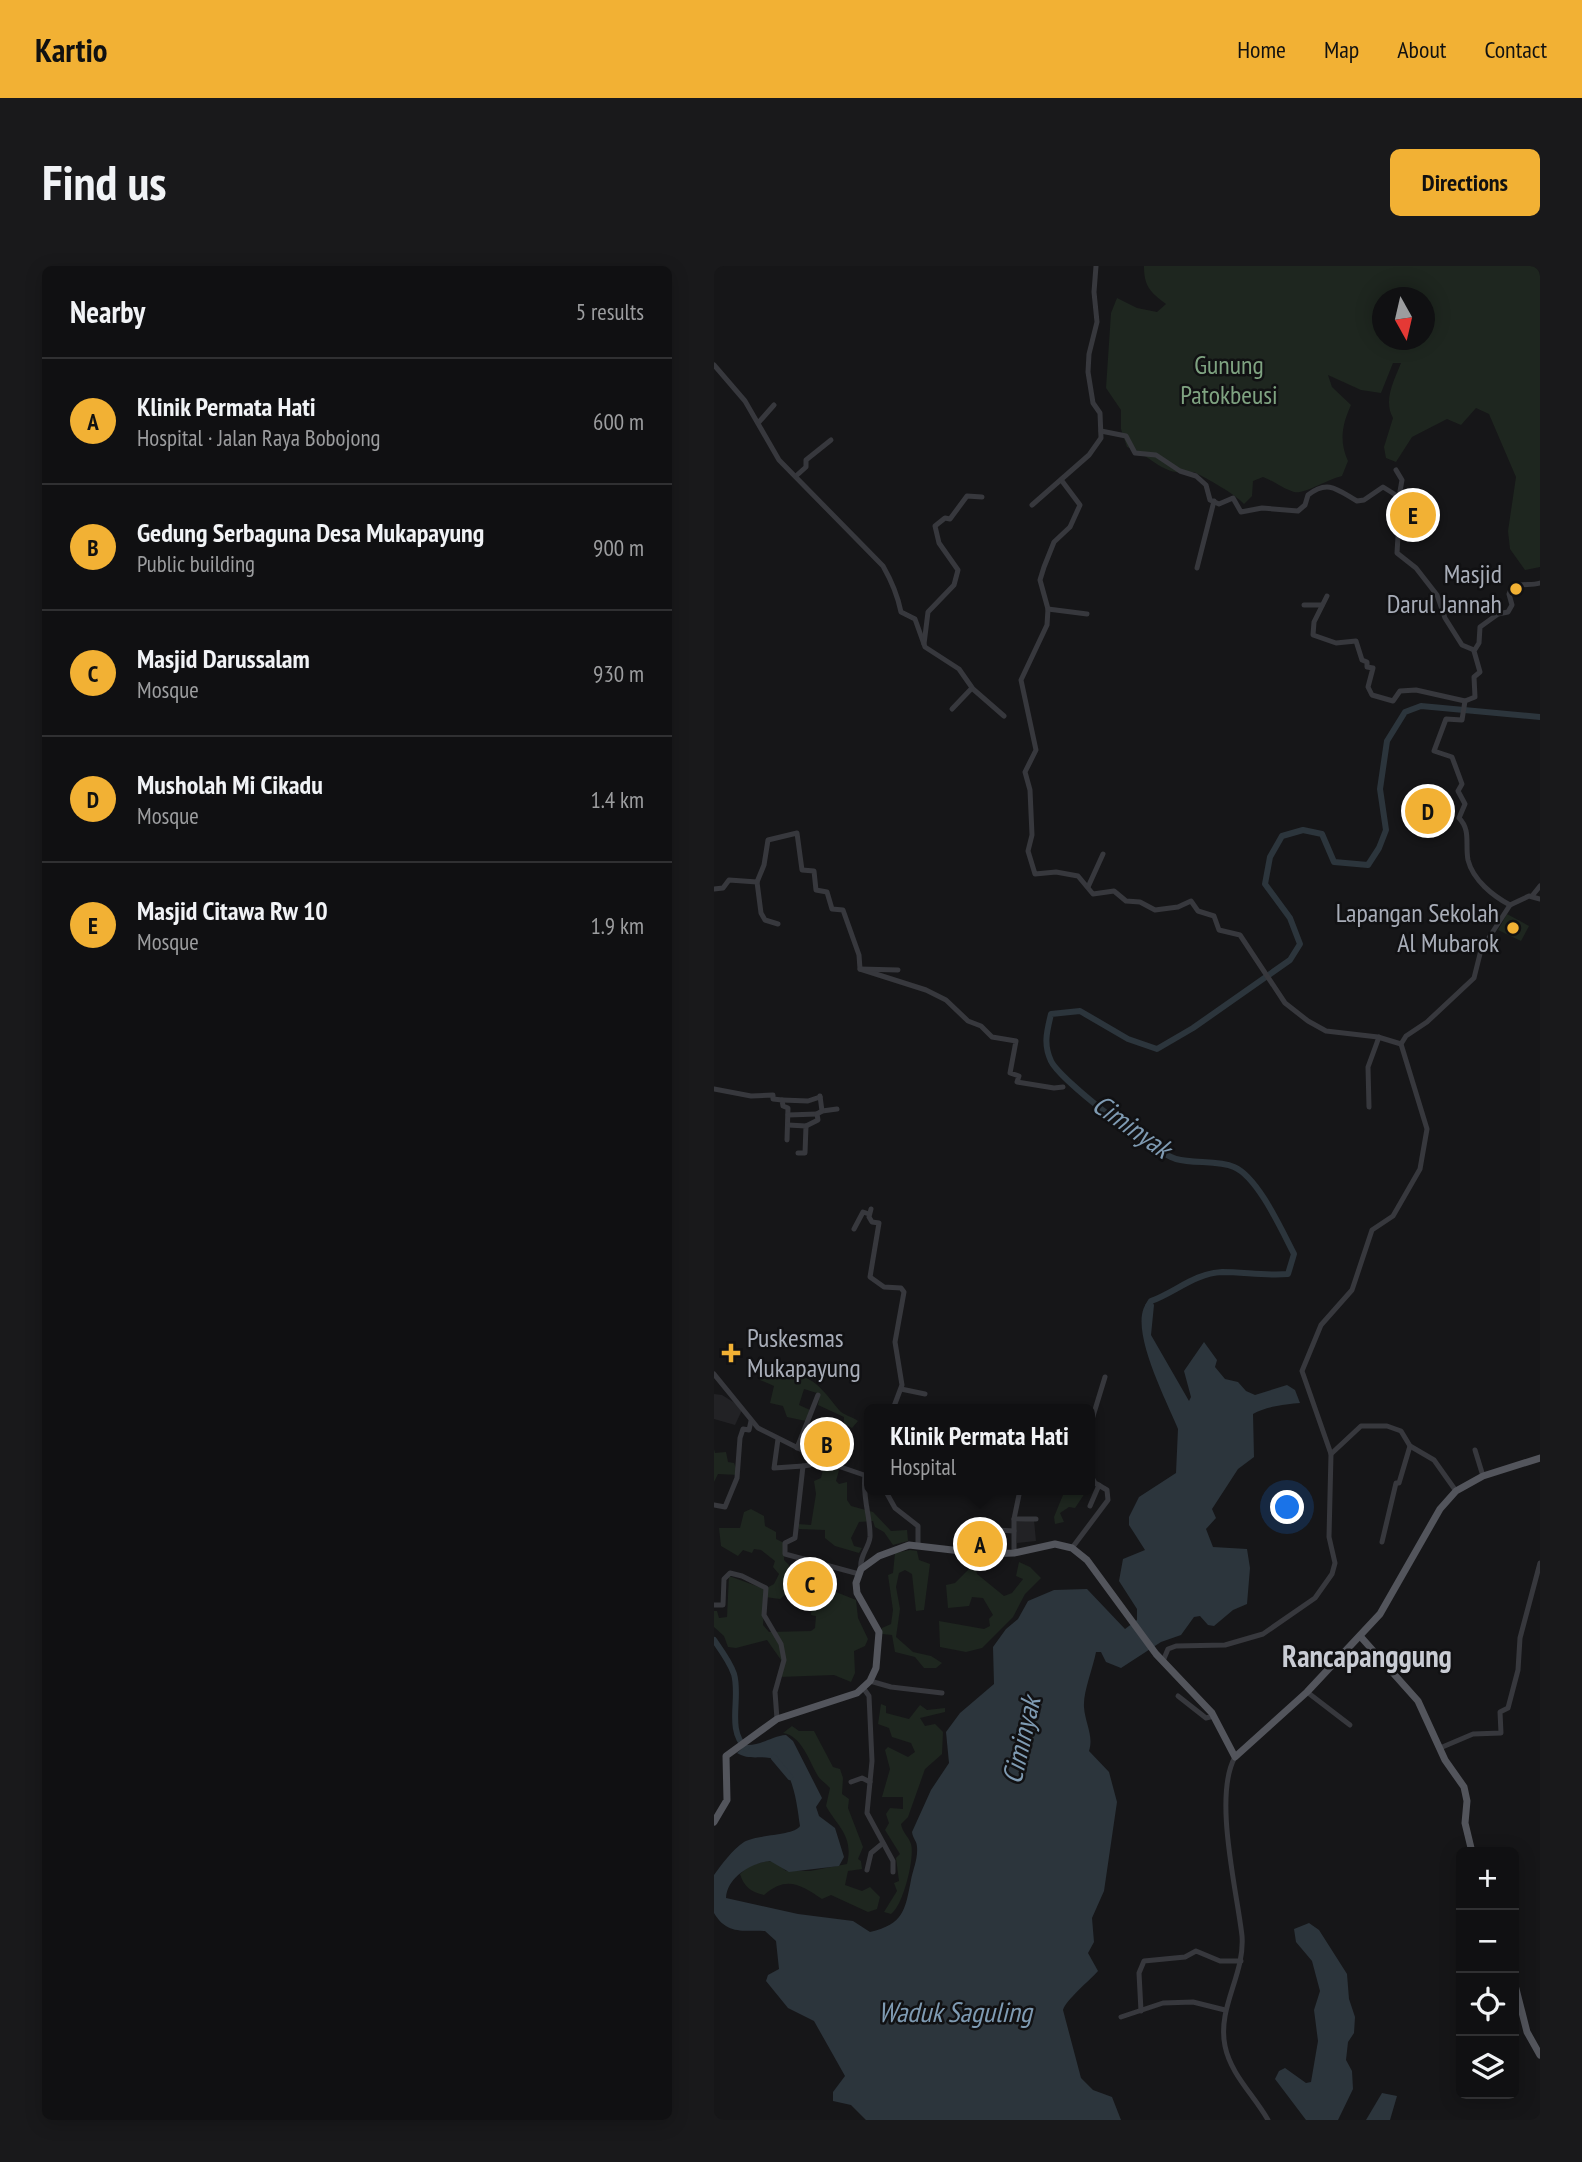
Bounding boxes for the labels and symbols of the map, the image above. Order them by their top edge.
north arrow [1372,287,1435,350]
park label: Gunung Patokbeusi [1180,348,1278,411]
pin: E [1390,489,1436,541]
place label: Masjid Darul Jannah [1387,557,1502,620]
marker: Masjid Darul Jannah [1508,581,1524,597]
pin: D [1405,785,1451,837]
place label: Lapangan Sekolah Al Mubarok [1336,896,1499,959]
marker: Lapangan Sekolah Al Mubarok [1505,920,1521,936]
water label: Ciminyak [1086,1085,1182,1168]
place label: Puskesmas Mukapayung [747,1321,861,1384]
marker: Puskesmas Mukapayung [721,1343,741,1363]
pin: B [804,1418,850,1470]
your location [1270,1490,1304,1524]
pin: A [957,1518,1003,1570]
pin: C [787,1558,833,1610]
district label: Rancapanggung [1282,1636,1452,1675]
water label: Ciminyak [993,1690,1049,1787]
water label: Waduk Saguling [878,1993,1034,2030]

